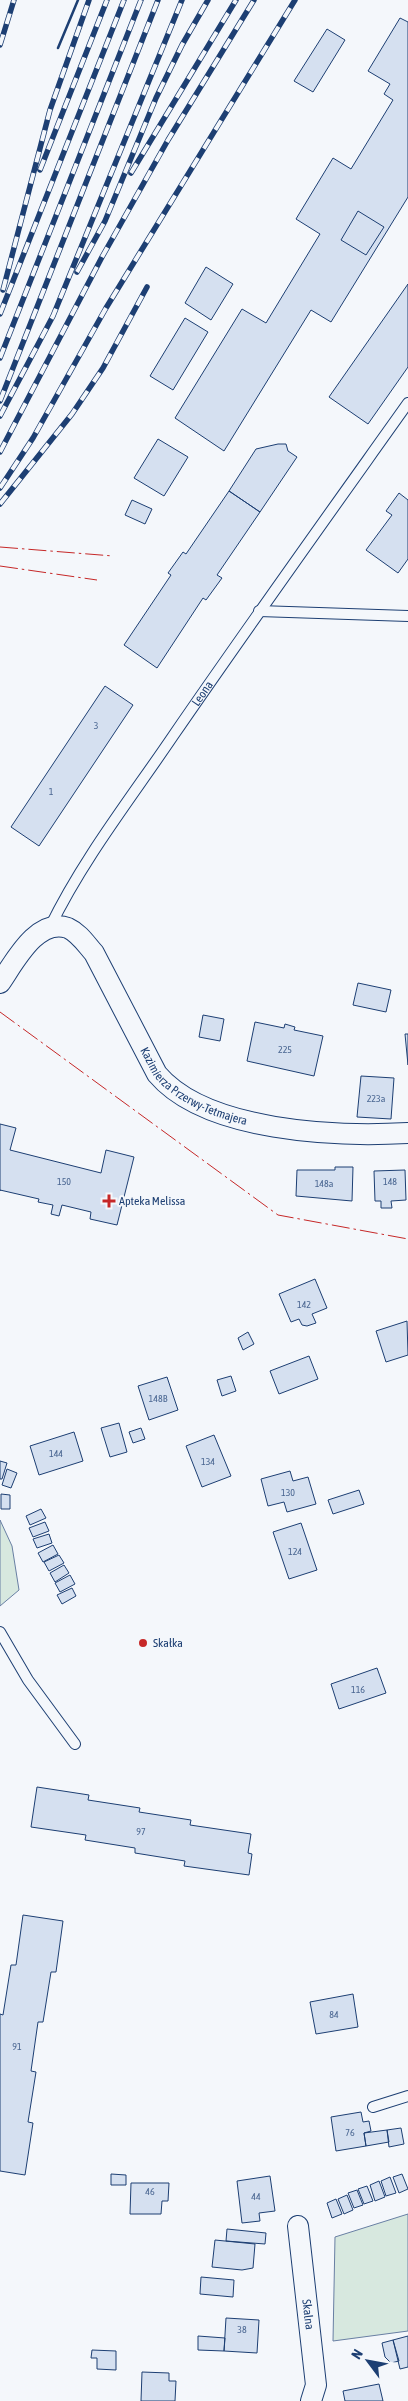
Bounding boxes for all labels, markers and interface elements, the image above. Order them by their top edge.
street label: Leona [189,678,216,709]
house number: 3 [94,720,99,731]
house number: 1 [49,786,54,797]
house number: 225 [278,1044,292,1055]
street label: Kazimierza Przerwy-Tetmajera [137,1045,249,1128]
house number: 223a [367,1093,386,1104]
house number: 150 [57,1176,71,1187]
house number: 148 [383,1176,397,1187]
house number: 148a [315,1178,334,1189]
place label: Apteka Melissa [119,1194,185,1208]
marker: Apteka Melissa [103,1195,115,1207]
house number: 142 [297,1299,311,1310]
house number: 148B [149,1393,168,1404]
house number: 144 [49,1448,63,1459]
house number: 134 [201,1456,215,1467]
house number: 130 [281,1487,295,1498]
house number: 124 [288,1546,302,1557]
place label: Skałka [153,1636,183,1650]
marker: Skałka [137,1637,149,1649]
house number: 116 [351,1684,365,1695]
house number: 97 [136,1826,146,1837]
house number: 84 [329,2009,339,2020]
house number: 91 [12,2041,22,2052]
house number: 76 [345,2127,355,2138]
house number: 46 [145,2186,155,2197]
house number: 44 [251,2191,261,2202]
street label: Skalna [299,2298,317,2330]
house number: 38 [237,2324,247,2335]
north arrow [343,2336,393,2386]
text: N [348,2346,366,2362]

